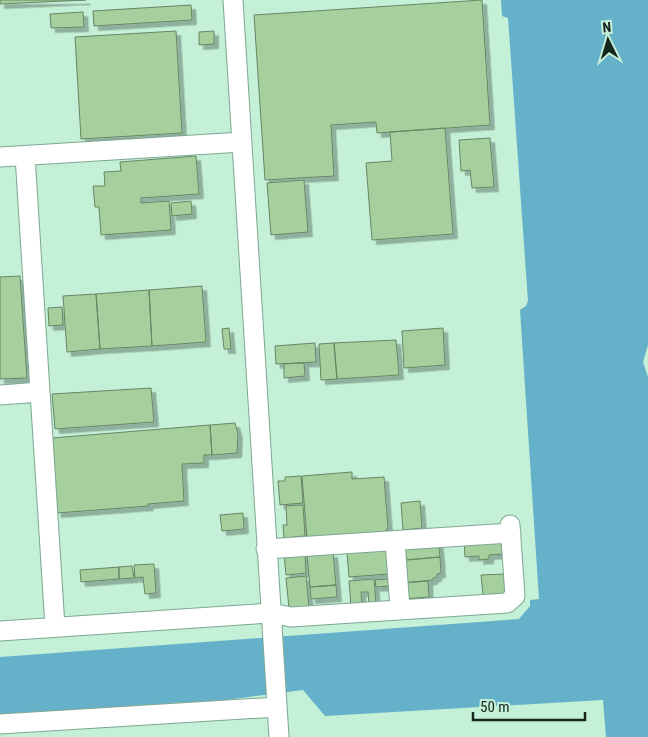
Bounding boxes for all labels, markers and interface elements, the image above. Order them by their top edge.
north arrow [583,15,633,65]
text: N [602,19,612,35]
scale bar [473,690,586,722]
text: 50 m [480,698,510,716]

